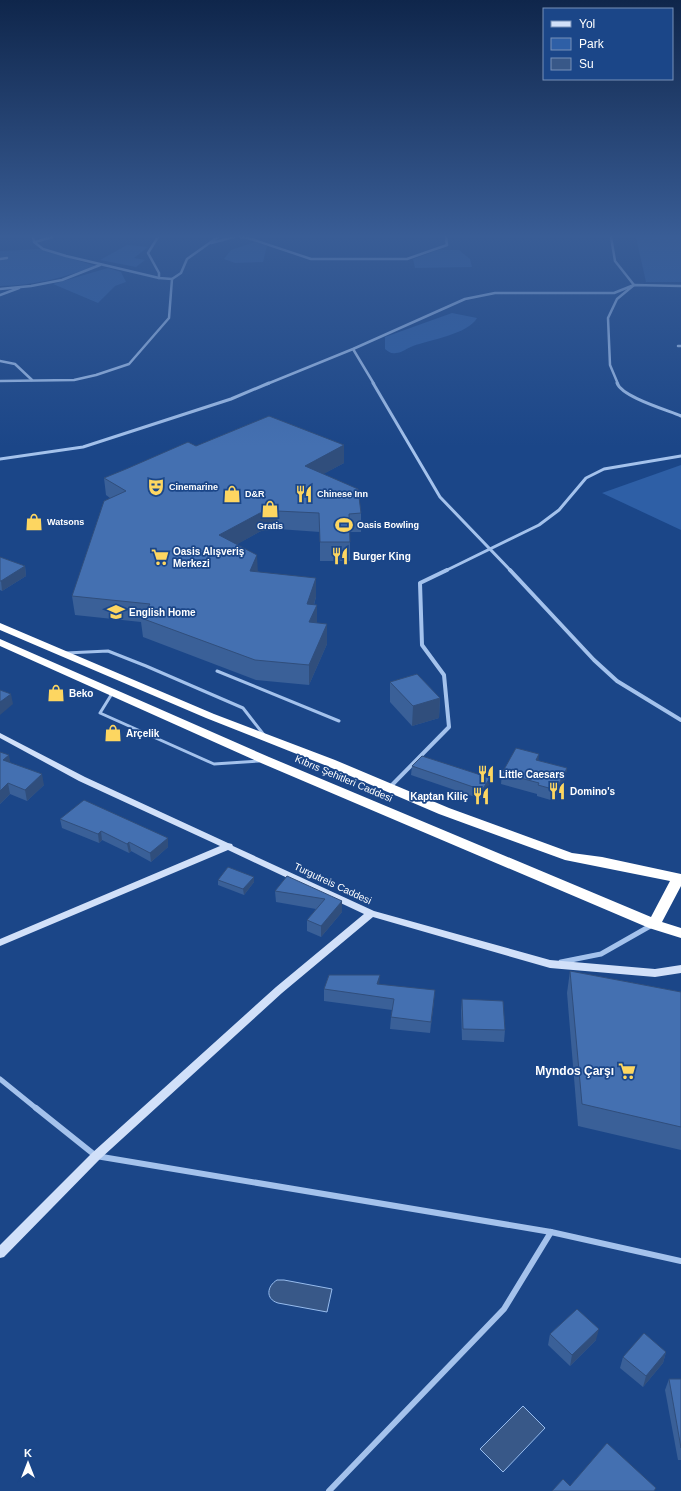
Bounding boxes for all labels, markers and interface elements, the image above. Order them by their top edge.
legend [543,8,673,80]
text: Yol [579,17,595,31]
text: Park [579,37,605,51]
text: Su [579,57,594,71]
theatre icon: Cinemarine [146,477,166,497]
place label: Cinemarine [169,482,218,492]
shop icon: D&R [222,484,242,504]
restaurant icon: Chinese Inn [294,484,314,504]
place label: D&R [245,489,265,499]
place label: Chinese Inn [317,489,368,499]
shop icon: Gratis [260,499,280,519]
shop icon: Watsons [24,512,44,532]
sports icon: Oasis Bowling [334,515,354,535]
place label: Watsons [47,517,84,527]
place label: Oasis Bowling [357,520,419,530]
place label: Gratis [257,521,283,531]
place label: Oasis Alışveriş Merkezi [173,546,245,569]
restaurant icon: Burger King [330,546,350,566]
supermarket icon: Oasis Alışveriş Merkezi [150,547,170,567]
place label: Burger King [353,551,411,562]
school or university icon: English Home [106,602,126,622]
place label: English Home [129,607,196,618]
shop icon: Beko [46,683,66,703]
place label: Beko [69,688,93,699]
shop icon: Arçelik [103,723,123,743]
place label: Arçelik [126,728,160,739]
street label: Kıbrıs Şehitleri Caddesi [294,753,394,804]
restaurant icon: Little Caesars [476,764,496,784]
place label: Little Caesars [499,769,565,780]
restaurant icon: Domino's [547,781,567,801]
restaurant icon: Kaptan Kiliç [471,786,491,806]
place label: Domino's [570,786,616,797]
place label: Kaptan Kiliç [410,791,468,802]
street label: Turgutreis Caddesi [292,861,373,906]
supermarket icon: Myndos Çarşı [617,1061,637,1081]
place label: Myndos Çarşı [535,1064,614,1078]
north arrow [8,1443,48,1483]
text: K [24,1447,32,1459]

